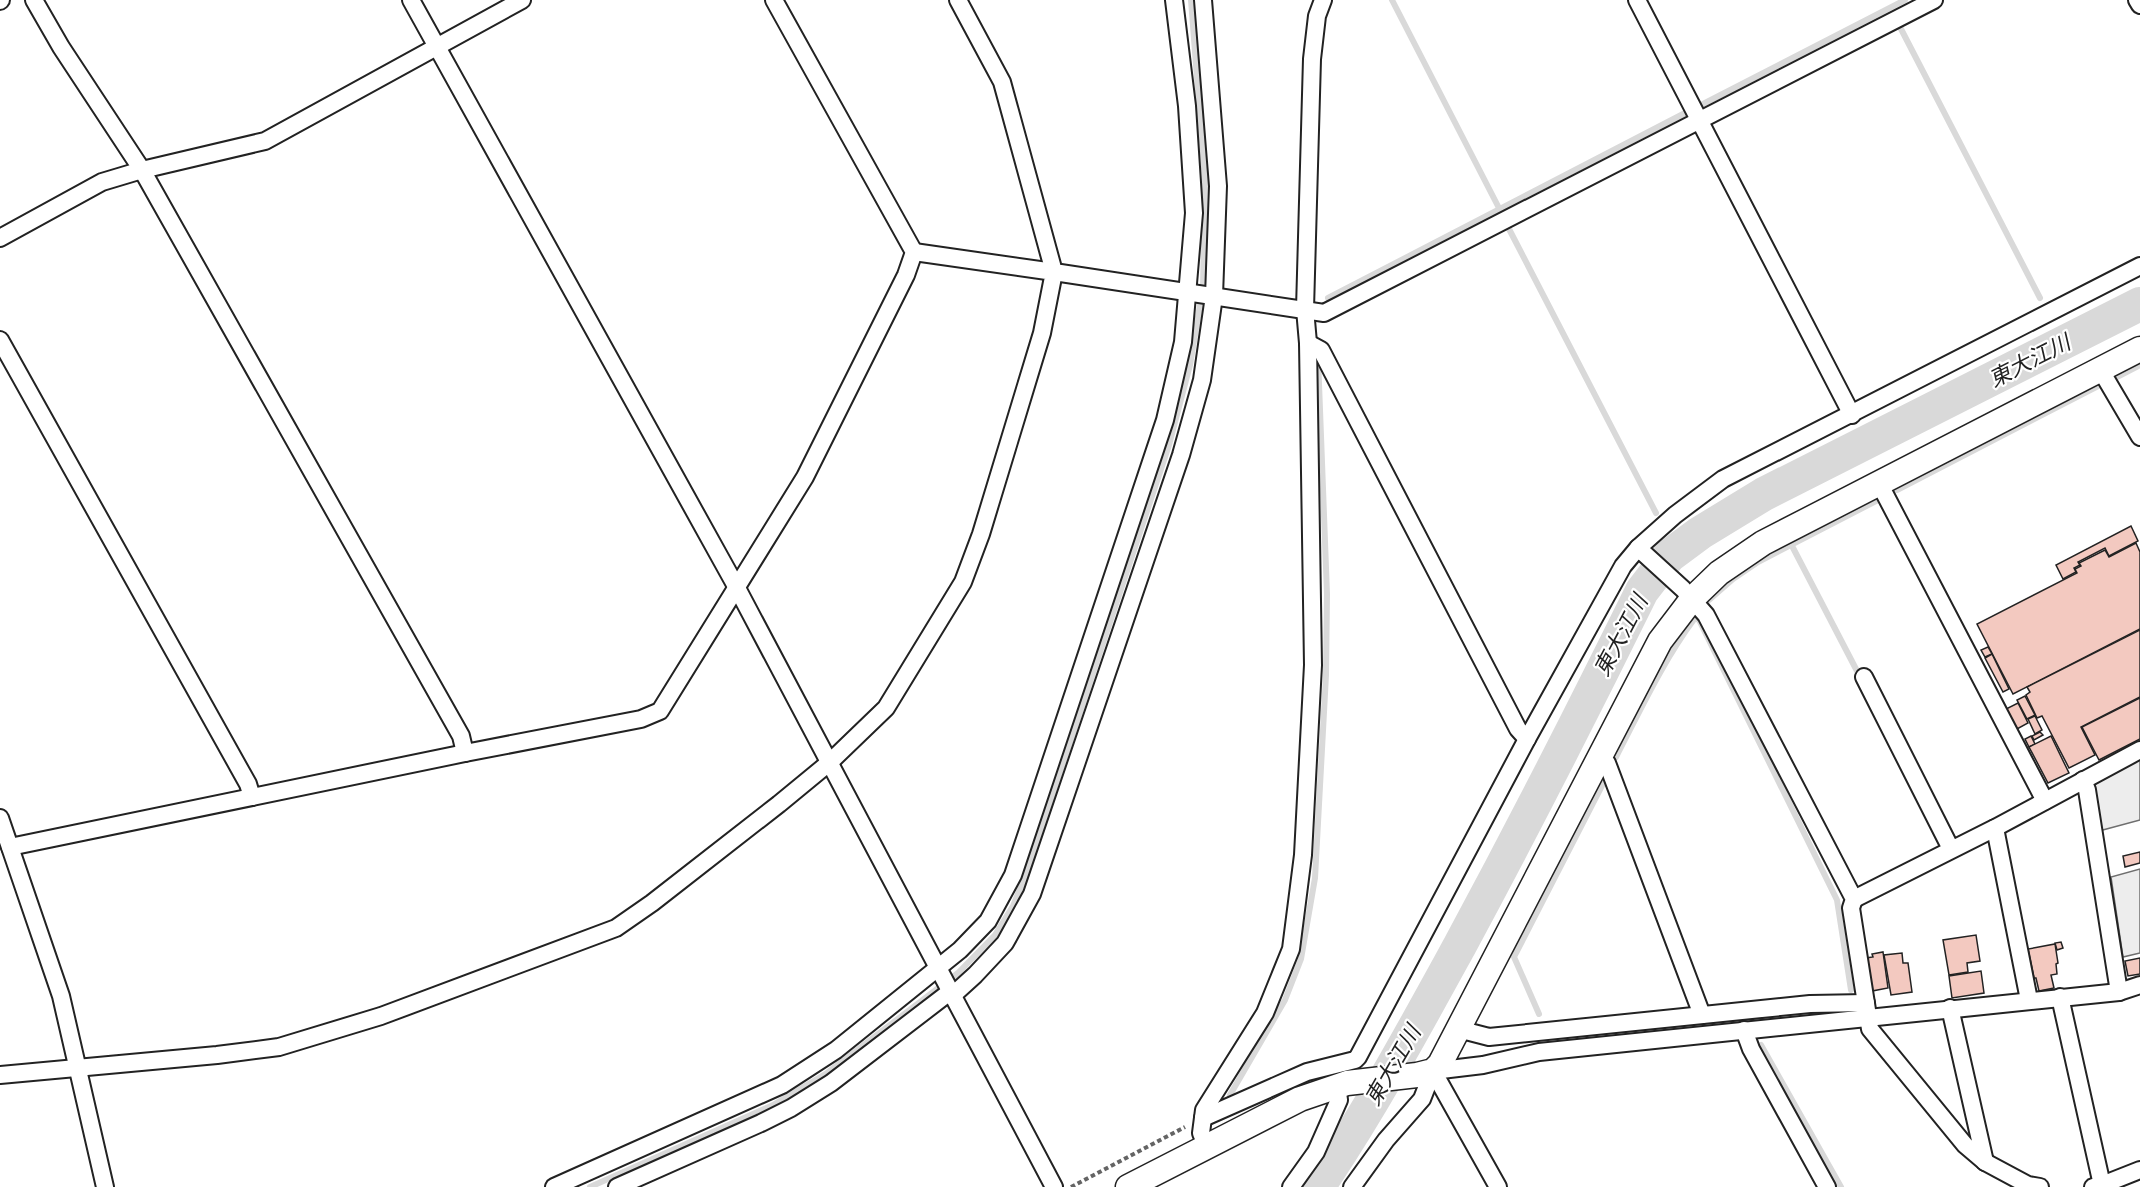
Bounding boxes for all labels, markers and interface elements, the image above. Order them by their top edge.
water label: 東大江川 [1984,327,2076,392]
water label: 東大江川 [1587,588,1654,680]
water label: 東大江川 [1358,1018,1427,1110]

